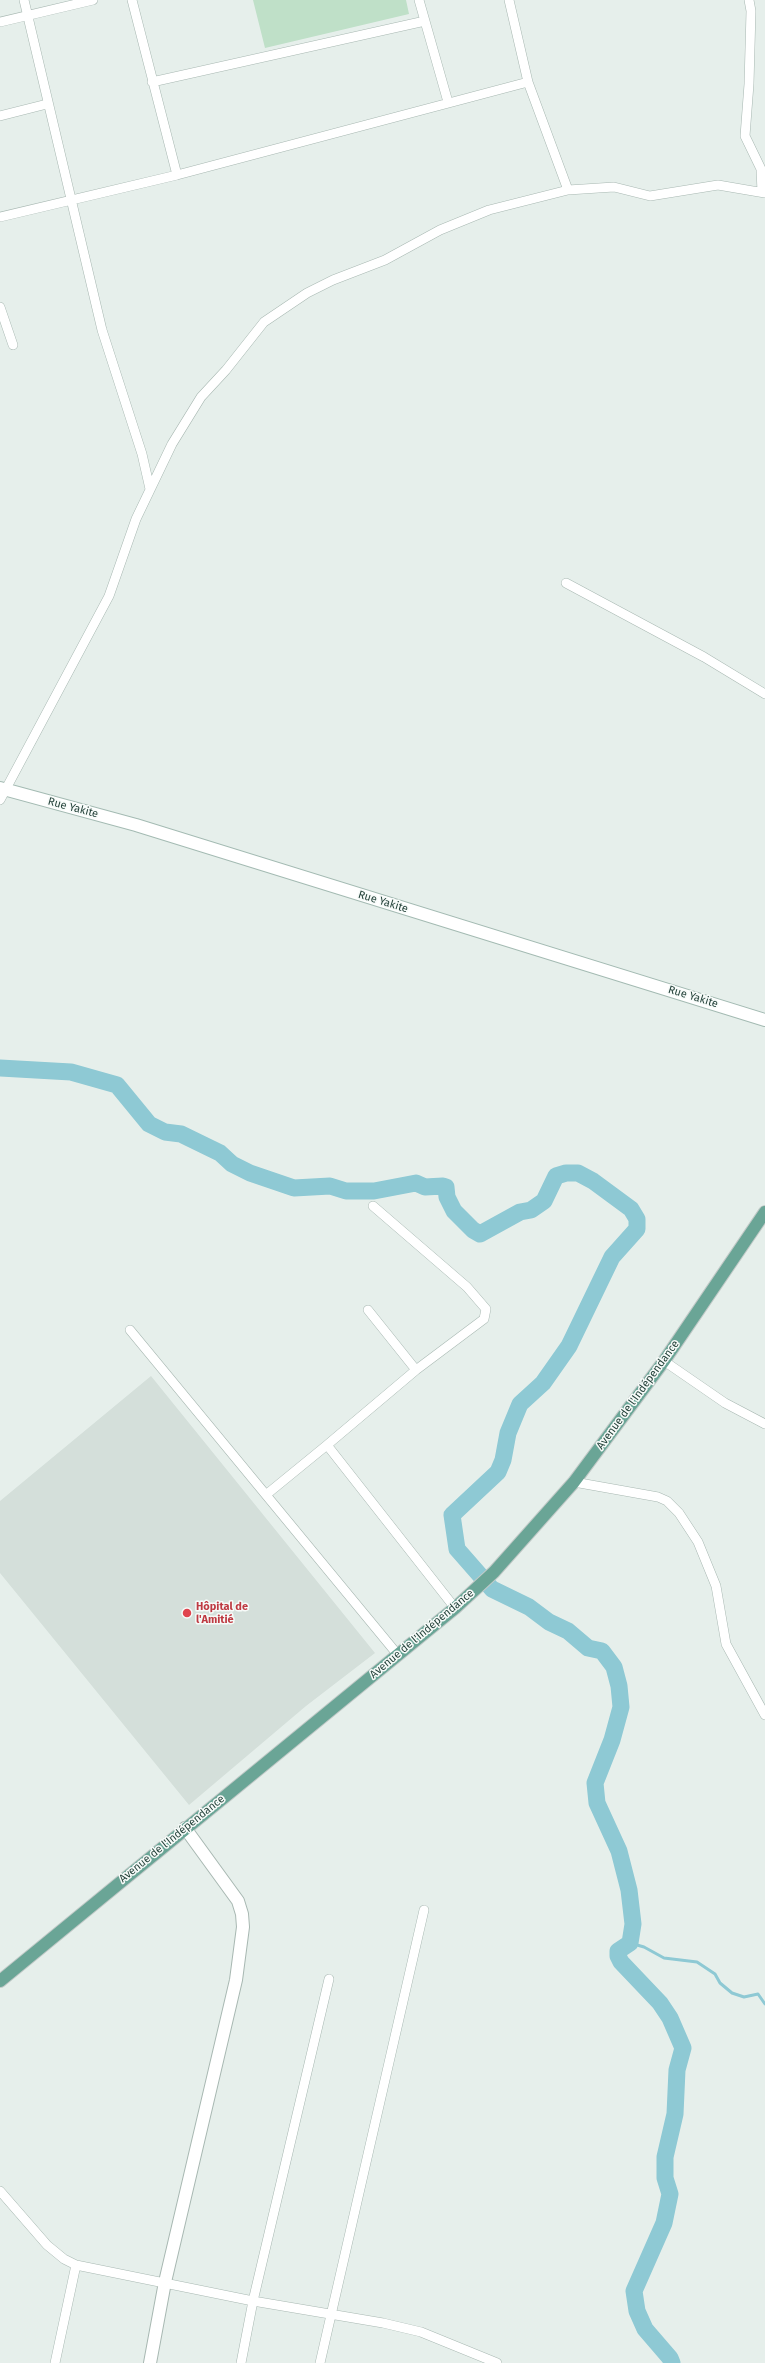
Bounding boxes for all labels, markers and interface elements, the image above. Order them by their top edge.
street label: Rue Yakite [46,795,100,821]
street label: Rue Yakite [356,888,410,916]
street label: Rue Yakite [666,983,720,1011]
street label: Avenue de l'Indépendance [594,1338,682,1452]
street label: Avenue de l'Indépendance [367,1587,477,1681]
place label: Hôpital de l'Amitié [196,1600,248,1626]
marker: Hôpital de l'Amitié [181,1607,193,1619]
street label: Avenue de l'Indépendance [117,1792,227,1886]

